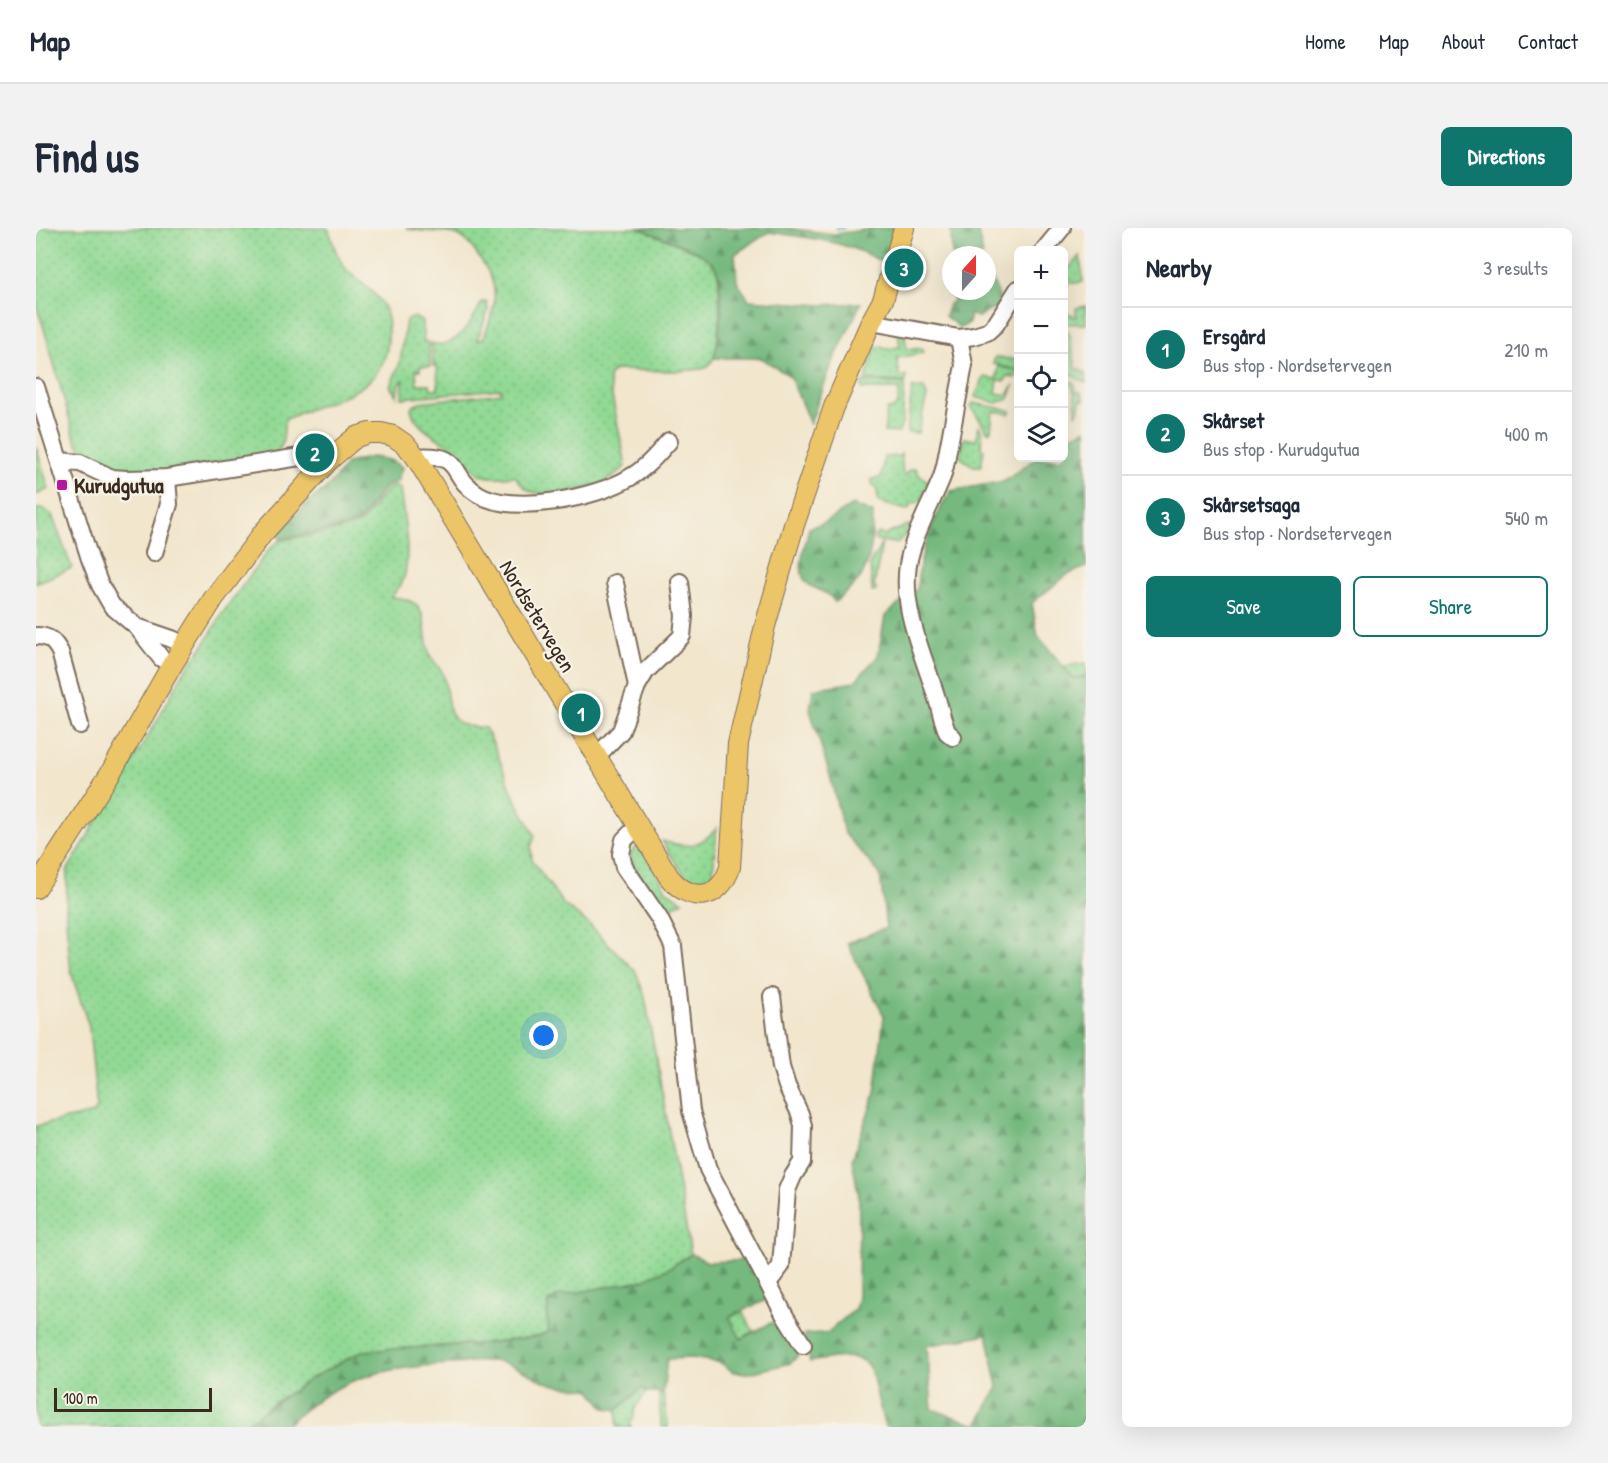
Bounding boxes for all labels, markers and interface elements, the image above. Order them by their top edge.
text: Map [30,22,70,60]
text: Home [1305,27,1346,56]
text: Map [1379,27,1409,56]
text: About [1442,27,1485,56]
text: Contact [1518,27,1578,56]
button: Directions [1441,127,1572,186]
text: Find us [36,128,139,185]
pin: 3 [884,246,924,291]
north arrow [942,246,996,300]
map controls [1014,246,1068,462]
button: + [1014,246,1068,300]
text: Nearby [1146,250,1212,285]
text: 3 results [1483,254,1548,281]
button: − [1014,300,1068,354]
text: Ersgård [1203,321,1265,351]
text: 1 [1162,336,1169,363]
text: 210 m [1504,336,1548,363]
text: Bus stop · Nordsetervegen [1203,351,1392,378]
button: locate [1014,354,1068,408]
text: Skårset [1203,405,1264,435]
button: layers [1014,408,1068,462]
text: 2 [1161,420,1170,447]
text: 400 m [1504,420,1548,447]
pin: 2 [296,430,334,476]
text: Bus stop · Kurudgutua [1203,435,1359,462]
place label: Kurudgutua [74,470,164,501]
marker: Kurudgutua [55,478,69,492]
text: Skårsetsaga [1203,489,1300,519]
text: 3 [1161,504,1170,531]
text: 540 m [1505,504,1548,531]
text: Bus stop · Nordsetervegen [1203,519,1392,546]
street label: Nordsetervegen [493,554,583,678]
button: Save [1146,576,1341,637]
button: Share [1353,576,1548,637]
pin: 1 [562,690,600,736]
your location [529,1021,558,1050]
scale bar [54,1385,212,1412]
text: 100 m [63,1387,98,1409]

